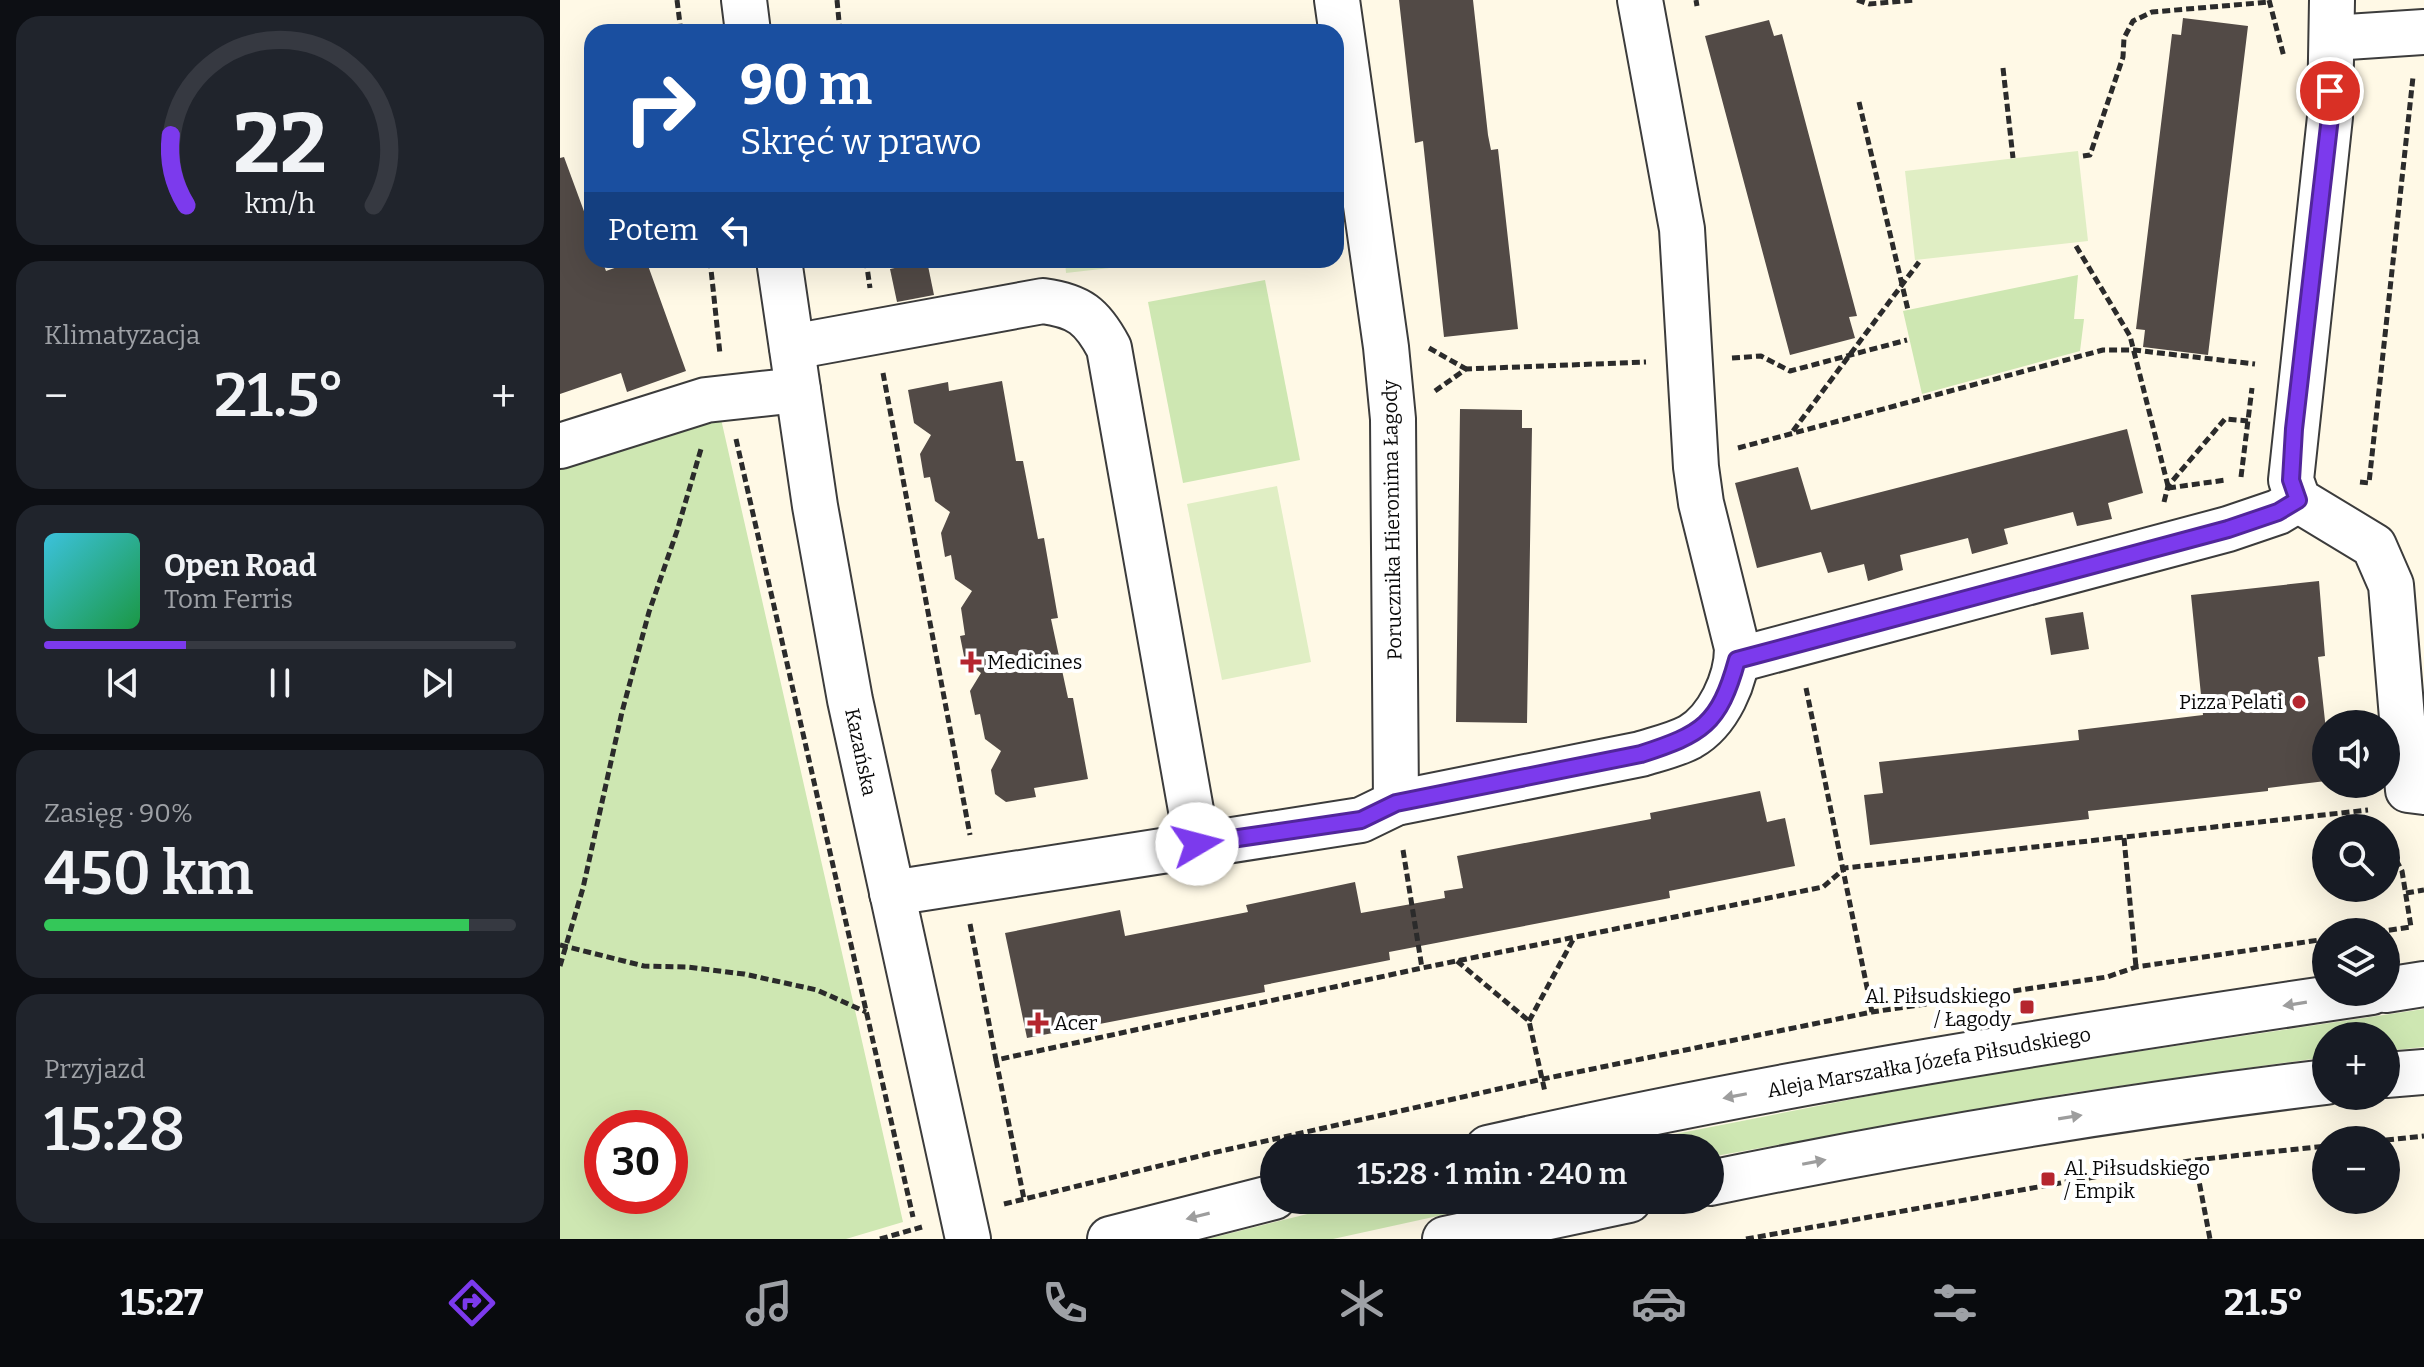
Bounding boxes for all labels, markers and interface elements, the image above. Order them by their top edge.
text: 90 m [740,52,872,119]
icon: right [608,56,712,160]
pin [2296,57,2364,125]
icon: arrive [2308,69,2352,113]
text: 22 [233,94,327,194]
text: Skręć w prawo [740,120,982,164]
text: km/h [245,186,316,221]
icon: left [714,208,758,252]
text: Potem [608,212,698,248]
text: Klimatyzacja [44,320,200,351]
text: 21.5° [214,360,345,432]
text: − [44,370,68,423]
text: + [491,370,516,423]
street label: Porucznika Hieronima Łagody [1378,379,1406,660]
text: Open Road [164,548,317,584]
text: Tom Ferris [164,584,293,615]
place label: Medicines [987,650,1082,674]
marker: Medicines [962,653,980,671]
icon: previous [101,661,145,705]
icon: pause [258,661,302,705]
icon: next [415,661,459,705]
place label: Pizza Pelati [2179,690,2283,714]
marker: Pizza Pelati [2290,693,2308,711]
street label: Kazańska [840,706,882,798]
map controls [2312,710,2400,1214]
button: sound [2312,710,2400,798]
text: Zasięg · 90% [44,798,193,829]
position arrow [1155,802,1239,886]
button: search [2312,814,2400,902]
text: 450 km [44,838,254,910]
button: layers [2312,918,2400,1006]
place label: Al. Piłsudskiego / Łagody [1865,984,2011,1031]
marker: Al. Piłsudskiego / Łagody [2018,998,2036,1016]
one-way arrow [2282,998,2307,1011]
place label: Acer [1054,1011,1098,1035]
marker: Acer [1029,1014,1047,1032]
street label: Aleja Marszałka Józefa Piłsudskiego [1765,1022,2093,1103]
button: + [2312,1022,2400,1110]
text: Przyjazd [44,1054,146,1085]
one-way arrow [1722,1090,1747,1103]
text: 15:28 [44,1094,185,1166]
speed limit sign: 30 [584,1110,688,1214]
one-way arrow [2058,1110,2083,1123]
button: − [2312,1126,2400,1214]
text: 15:28 · 1 min · 240 m [1357,1156,1627,1192]
one-way arrow [1802,1156,1827,1168]
place label: Al. Piłsudskiego / Empik [2064,1156,2210,1203]
marker: Al. Piłsudskiego / Empik [2039,1170,2057,1188]
one-way arrow [1186,1211,1211,1223]
icon: directions [444,1275,500,1331]
icon: music [741,1275,797,1331]
icon: phone [1037,1275,1093,1331]
icon: climate [1334,1275,1390,1331]
icon: car [1631,1275,1687,1331]
icon: filters [1927,1275,1983,1331]
text: 15:27 [120,1281,203,1325]
text: 21.5° [2224,1281,2304,1325]

